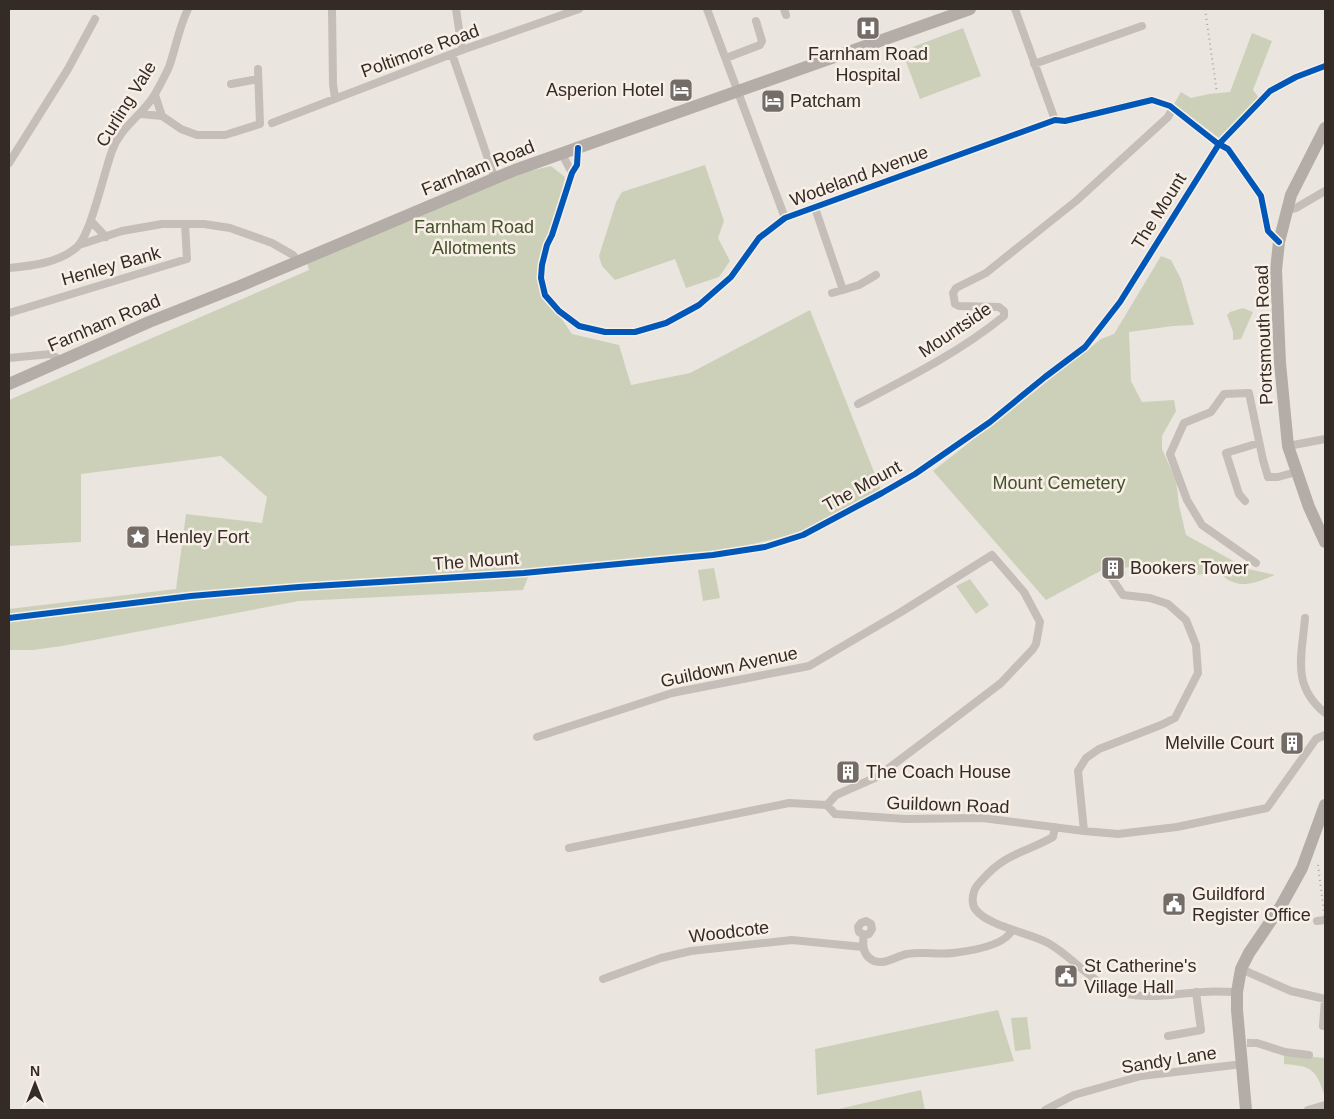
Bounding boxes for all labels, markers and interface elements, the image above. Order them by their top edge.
hospital icon: Farnham Road Hospital [855,15,881,41]
street label: Poltimore Road [358,20,482,82]
place label: Farnham Road Hospital [808,44,928,85]
street label: Curling Vale [92,58,160,150]
hotel icon: Asperion Hotel [668,77,694,103]
place label: Asperion Hotel [546,80,664,100]
hotel icon: Patcham [760,88,786,114]
place label: Patcham [790,91,861,111]
street label: Farnham Road [419,136,537,200]
street label: Wodeland Avenue [787,142,931,210]
street label: The Mount [1128,169,1190,253]
park label: Farnham Road Allotments [414,217,534,258]
street label: Henley Bank [59,242,164,290]
street label: Portsmouth Road [1252,265,1276,405]
street label: Farnham Road [45,290,163,356]
street label: Mountside [915,298,995,362]
street label: The Mount [820,456,904,516]
park label: Mount Cemetery [992,473,1126,493]
place icon: Henley Fort [125,524,151,550]
place label: Henley Fort [156,527,249,547]
street label: The Mount [432,548,520,574]
building icon: Bookers Tower [1100,555,1126,581]
place label: Bookers Tower [1130,558,1249,578]
street label: Guildown Avenue [659,643,799,691]
building icon: Melville Court [1279,730,1305,756]
place label: Melville Court [1165,733,1274,753]
building icon: The Coach House [835,759,861,785]
place label: The Coach House [866,762,1011,782]
street label: Guildown Road [886,793,1010,817]
place label: Guildford Register Office [1192,884,1311,925]
public building icon: Guildford Register Office [1161,891,1187,917]
street label: Woodcote [688,917,770,947]
place label: St Catherine's Village Hall [1084,956,1197,997]
public building icon: St Catherine's Village Hall [1053,963,1079,989]
street label: Sandy Lane [1120,1043,1218,1077]
north arrow [10,1059,60,1109]
text: N [30,1063,40,1079]

